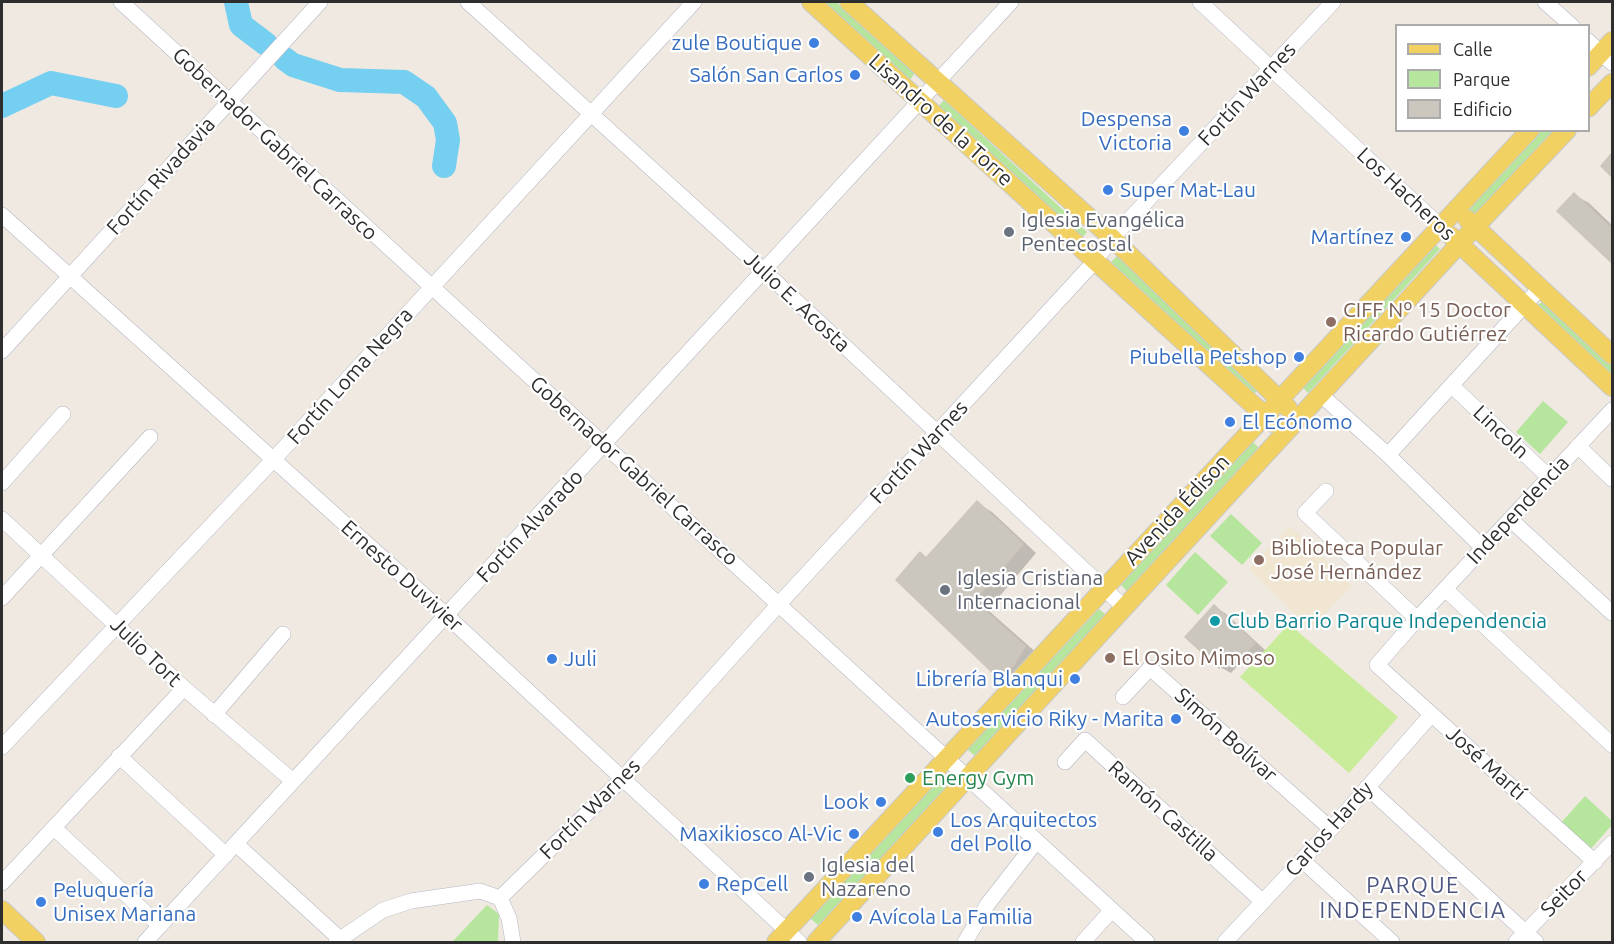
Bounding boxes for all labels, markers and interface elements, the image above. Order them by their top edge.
legend [1395,24,1590,132]
place label: zule Boutique [672,30,802,56]
marker: zule Boutique [807,36,821,50]
street label: Fortín Warnes [1193,37,1301,151]
text: Calle [1453,39,1493,59]
street label: Gobernador Gabriel Carrasco [167,42,383,246]
street label: Lisandro de la Torre [864,49,1018,191]
place label: Salón San Carlos [689,62,843,88]
marker: Salón San Carlos [848,68,862,82]
text: Parque [1453,69,1510,89]
text: Edificio [1453,99,1512,119]
place label: Despensa Victoria [1081,106,1172,156]
street label: Fortín Rivadavia [102,112,220,240]
marker: Despensa Victoria [1177,124,1191,138]
street label: Los Hacheros [1352,142,1460,246]
place label: Super Mat-Lau [1120,177,1256,203]
marker: Super Mat-Lau [1101,183,1115,197]
place label: Iglesia Evangélica Pentecostal [1021,207,1185,257]
place label: Martínez [1310,224,1394,250]
marker: Iglesia Evangélica Pentecostal [1002,225,1016,239]
marker: Martínez [1399,230,1413,244]
street label: Julio E. Acosta [739,247,855,357]
place label: CIFF Nº 15 Doctor Ricardo Gutiérrez [1343,297,1511,347]
street label: Fortín Loma Negra [282,302,418,450]
marker: CIFF Nº 15 Doctor Ricardo Gutiérrez [1324,315,1338,329]
place label: Piubella Petshop [1129,344,1287,370]
marker: Piubella Petshop [1292,350,1306,364]
street label: Gobernador Gabriel Carrasco [525,371,743,571]
street label: Fortín Warnes [865,395,973,509]
street label: Lincoln [1468,400,1534,464]
place label: El Ecónomo [1242,409,1353,435]
marker: El Ecónomo [1223,415,1237,429]
street label: Avenida Édison [1119,449,1235,571]
street label: Independencia [1462,451,1574,569]
street label: Fortín Alvarado [471,464,589,588]
street label: Ernesto Duvivier [336,515,468,637]
place label: Biblioteca Popular José Hernández [1271,535,1443,585]
marker: Biblioteca Popular José Hernández [1252,553,1266,567]
place label: Iglesia Cristiana Internacional [957,565,1103,615]
marker: Iglesia Cristiana Internacional [938,583,952,597]
place label: Club Barrio Parque Independencia [1227,608,1547,634]
street label: Julio Tort [105,612,187,692]
marker: Club Barrio Parque Independencia [1208,614,1222,628]
place label: El Osito Mimoso [1122,645,1275,671]
place label: Juli [564,646,597,672]
marker: El Osito Mimoso [1103,651,1117,665]
marker: Juli [545,652,559,666]
place label: Librería Blanqui [916,666,1063,692]
marker: Librería Blanqui [1068,672,1082,686]
street label: Simón Bolívar [1170,683,1282,787]
place label: Autoservicio Riky - Marita [926,706,1164,732]
marker: Autoservicio Riky - Marita [1169,712,1183,726]
street label: José Martí [1441,721,1531,805]
street label: Fortín Warnes [534,753,646,865]
street label: Ramón Castilla [1103,755,1223,867]
place label: Energy Gym [922,765,1034,791]
marker: Energy Gym [903,771,917,785]
street label: Carlos Hardy [1280,776,1378,882]
place label: Look [823,789,869,815]
marker: Look [874,795,888,809]
place label: Los Arquitectos del Pollo [950,807,1097,857]
place label: Maxikiosco Al-Vic [679,821,842,847]
marker: Los Arquitectos del Pollo [931,825,945,839]
marker: Maxikiosco Al-Vic [847,827,861,841]
place label: Iglesia del Nazareno [821,852,915,902]
street label: Seitor [1535,864,1593,922]
marker: Iglesia del Nazareno [802,870,816,884]
place label: RepCell [716,871,788,897]
district label: PARQUE INDEPENDENCIA [1320,873,1506,924]
place label: Peluquería Unisex Mariana [53,877,196,927]
marker: RepCell [697,877,711,891]
marker: Peluquería Unisex Mariana [34,895,48,909]
place label: Avícola La Familia [869,904,1033,930]
marker: Avícola La Familia [850,910,864,924]

